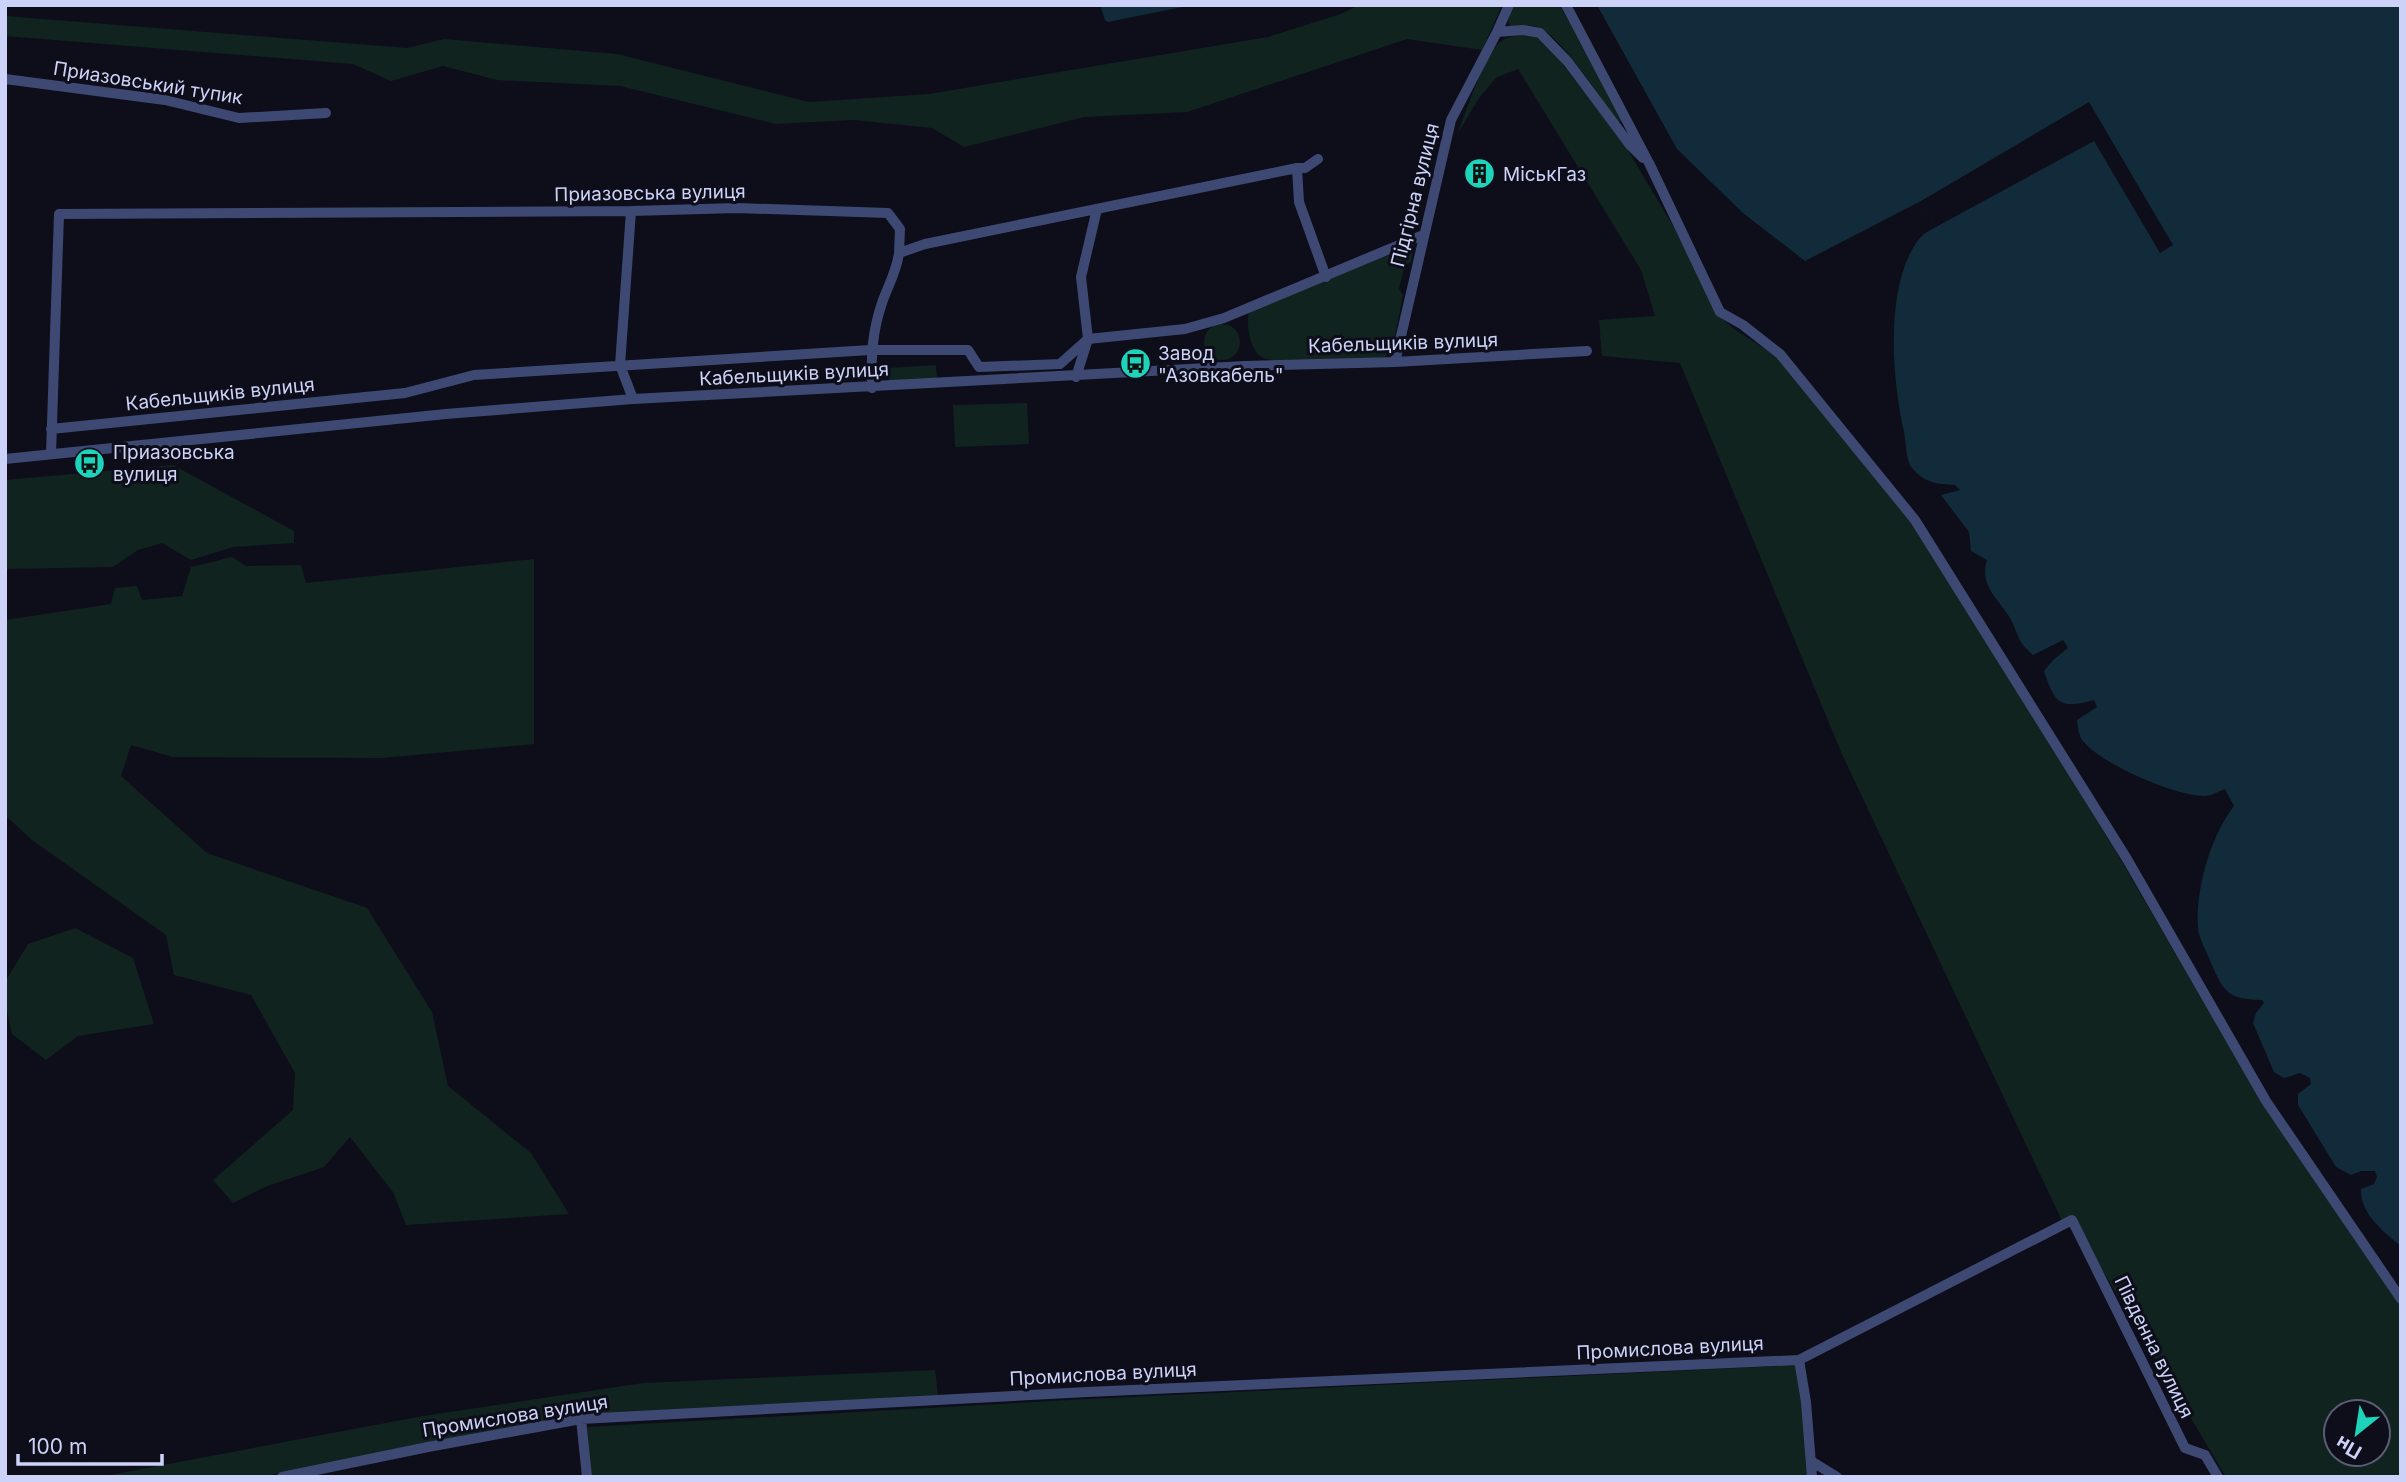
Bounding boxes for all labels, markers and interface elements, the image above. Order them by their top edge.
street label: Приазовський тупик [52,57,245,109]
street label: Підгірна вулиця [1386,121,1444,269]
building icon: МіськГаз [1463,157,1497,191]
place label: МіськГаз [1503,163,1586,186]
street label: Приазовська вулиця [554,180,746,206]
street label: Кабельщиків вулиця [1308,328,1498,358]
place label: Завод "Азовкабель" [1158,342,1284,387]
bus stop icon: Завод "Азовкабель" [1118,347,1152,381]
street label: Кабельщиків вулиця [699,358,889,390]
street label: Кабельщиків вулиця [124,373,316,415]
place label: Приазовська вулиця [113,441,235,486]
bus stop icon: Приазовська вулиця [73,446,107,480]
street label: Південна вулиця [2110,1272,2198,1422]
street label: Промислова вулиця [1576,1332,1764,1364]
street label: Промислова вулиця [1009,1358,1197,1390]
street label: Промислова вулиця [421,1390,609,1442]
north arrow [2322,1398,2392,1468]
scale bar [18,1422,161,1466]
text: Пн [2332,1431,2366,1464]
text: 100 m [28,1434,87,1459]

